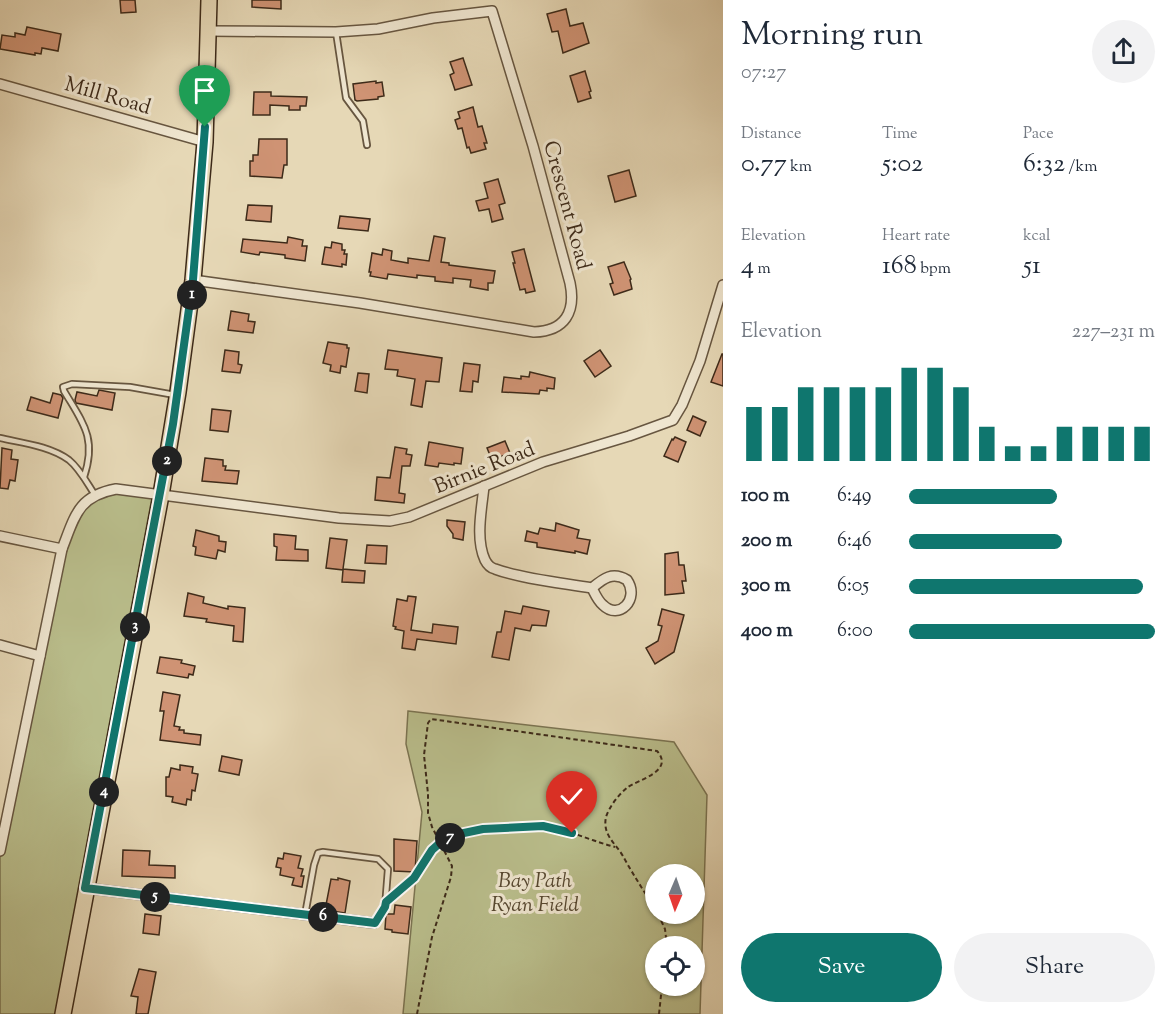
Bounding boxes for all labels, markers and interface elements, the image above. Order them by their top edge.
text: Morning run [741,12,923,60]
button: share [1092,20,1155,83]
text: 07:27 [741,59,786,88]
pin [179,65,230,127]
street label: Mill Road [61,70,154,124]
icon: arrive [188,74,221,107]
text: Distance [741,123,801,146]
text: Time [882,123,918,146]
text: Pace [1023,123,1054,146]
street label: Crescent Road [534,137,598,274]
text: 0.77 [741,146,787,183]
text: 5:02 [882,146,923,183]
text: 6:32 [1023,146,1065,183]
text: km [787,156,812,179]
text: /km [1065,156,1097,179]
text: Elevation [741,225,806,248]
text: Heart rate [882,225,950,248]
text: kcal [1023,225,1051,248]
text: 4 [741,248,754,285]
text: 168 [882,248,917,285]
text: 51 [1023,248,1041,285]
text: m [754,258,771,281]
text: bpm [917,258,951,281]
pin: 1 [177,280,207,310]
text: 1 [189,283,195,306]
text: Elevation [741,318,822,347]
text: 227–231 m [1072,318,1155,347]
street label: Birnie Road [430,435,540,503]
pin: 2 [152,446,182,476]
text: 2 [163,449,171,472]
text: 100 m [741,482,790,511]
text: 6:49 [837,482,872,511]
text: 200 m [741,527,792,556]
text: 6:46 [837,527,872,556]
text: 300 m [741,572,791,601]
text: 6:05 [837,572,869,601]
pin: 3 [120,612,150,642]
text: 3 [132,615,138,638]
text: 400 m [741,617,793,646]
text: 6:00 [837,617,873,646]
pin [546,771,597,833]
pin: 4 [89,777,119,807]
text: 4 [100,780,108,803]
icon: check [555,780,588,813]
pin: 7 [435,823,465,853]
text: 7 [446,826,454,849]
north arrow [645,864,705,924]
map controls [645,864,705,996]
park label: Bay Path Ryan Field [491,867,580,921]
pin: 5 [140,882,170,912]
text: 5 [152,885,158,908]
pin: 6 [308,902,338,932]
text: 6 [319,905,327,928]
button: Save [741,933,942,1002]
button: Share [954,933,1155,1002]
button: locate [645,936,705,996]

